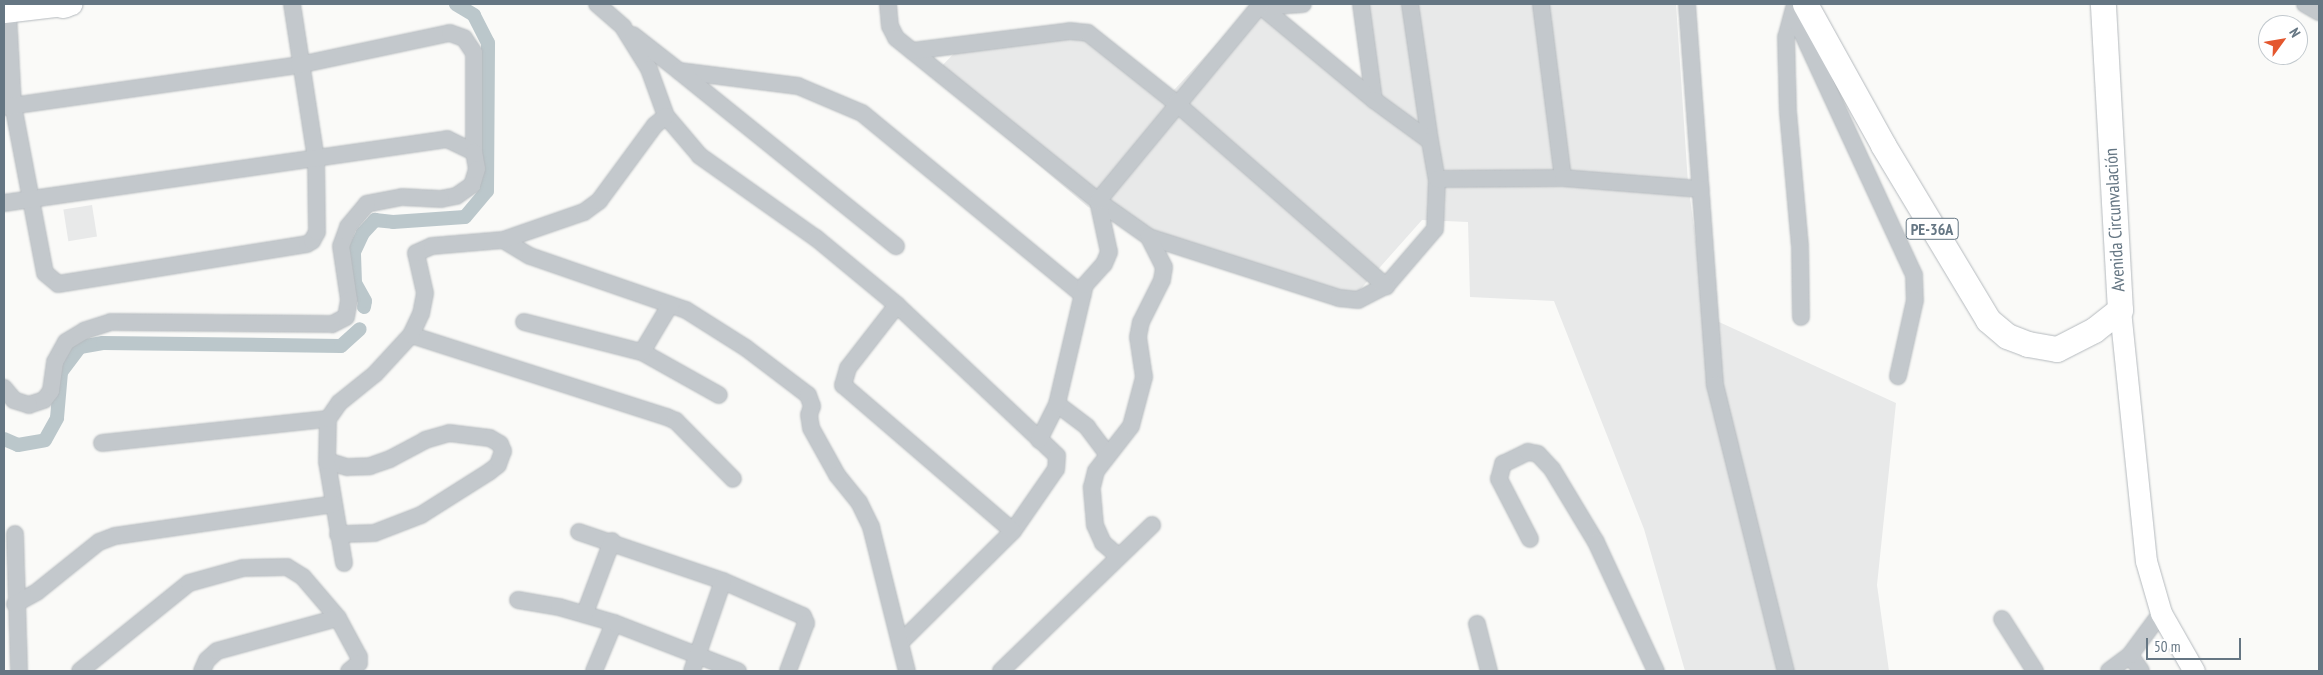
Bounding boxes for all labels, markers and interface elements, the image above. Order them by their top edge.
north arrow [2258,15,2308,65]
text: N [2285,25,2305,41]
street label: Avenida Circunvalación [2100,148,2130,292]
road number: PE-36A [1904,215,1960,242]
scale bar [2148,628,2243,660]
text: 50 m [2154,637,2180,656]

